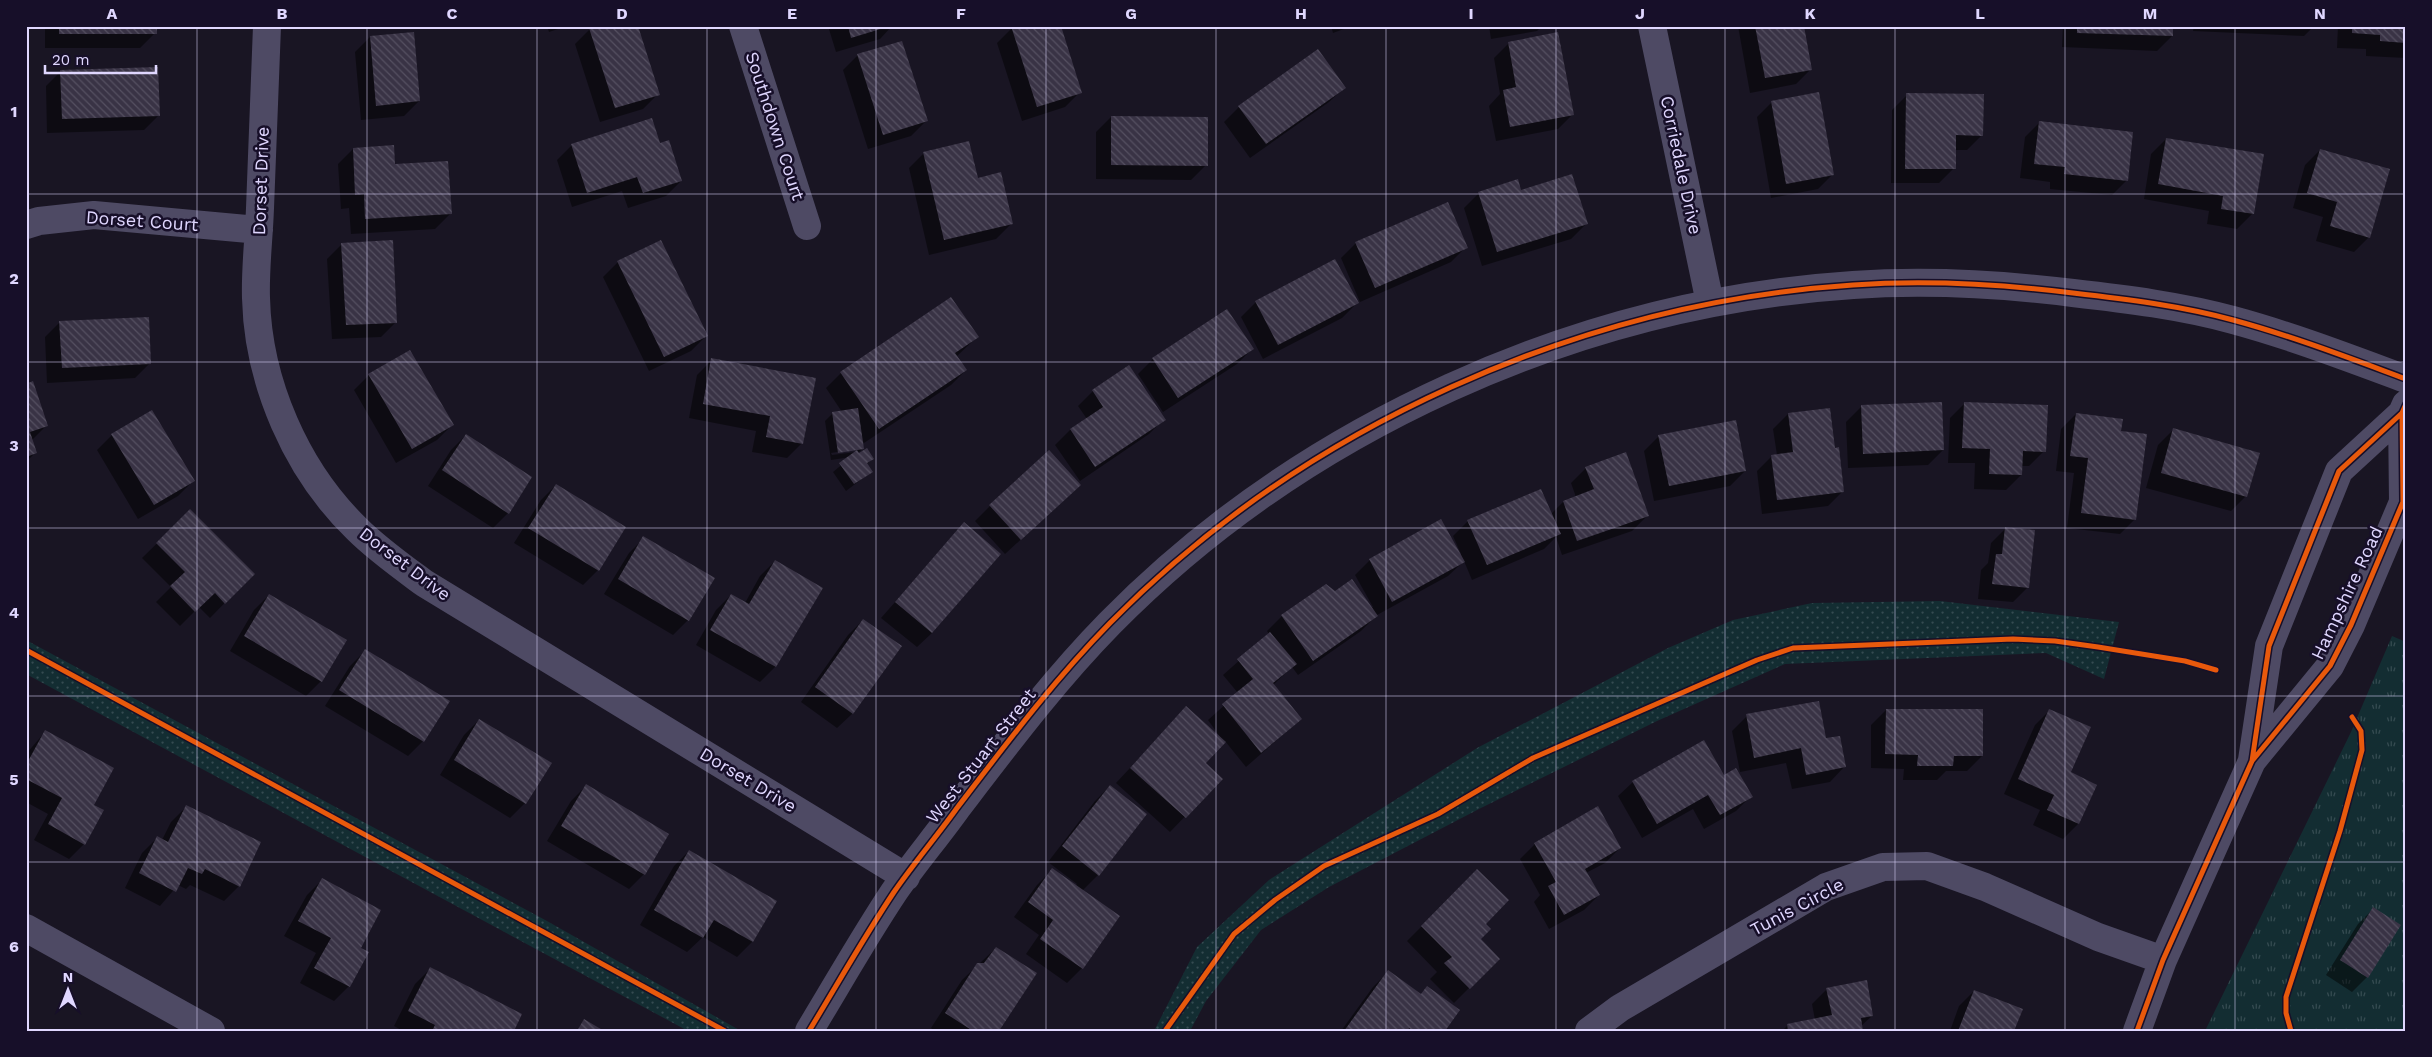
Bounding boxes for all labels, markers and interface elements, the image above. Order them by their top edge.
text: A [107,4,118,23]
text: B [277,4,288,23]
text: C [447,4,458,23]
text: D [616,4,628,23]
text: E [787,4,797,23]
text: F [956,4,966,23]
text: G [1125,4,1137,23]
text: H [1295,4,1307,23]
text: I [1468,4,1474,23]
text: J [1635,4,1645,23]
text: K [1804,4,1816,23]
text: L [1975,4,1985,23]
text: M [2143,4,2157,23]
text: N [2314,4,2326,23]
scale bar [45,42,156,74]
street label: Southdown Court [742,49,810,203]
text: 20 m [52,51,90,69]
street label: Corriedale Drive [1657,94,1706,236]
text: 1 [11,102,17,121]
street label: Dorset Drive [248,126,273,236]
street label: Dorset Court [85,206,199,235]
text: 2 [9,269,19,288]
text: 3 [9,436,19,455]
street label: Dorset Drive [356,522,455,605]
street label: Hampshire Road [2306,523,2387,663]
text: 4 [9,603,19,622]
street label: West Stuart Street [921,684,1040,827]
street label: Dorset Drive [696,743,800,817]
text: 5 [9,770,19,789]
street label: Tunis Circle [1747,873,1847,940]
text: 6 [9,937,19,956]
north arrow [42,964,92,1014]
text: N [63,969,73,985]

